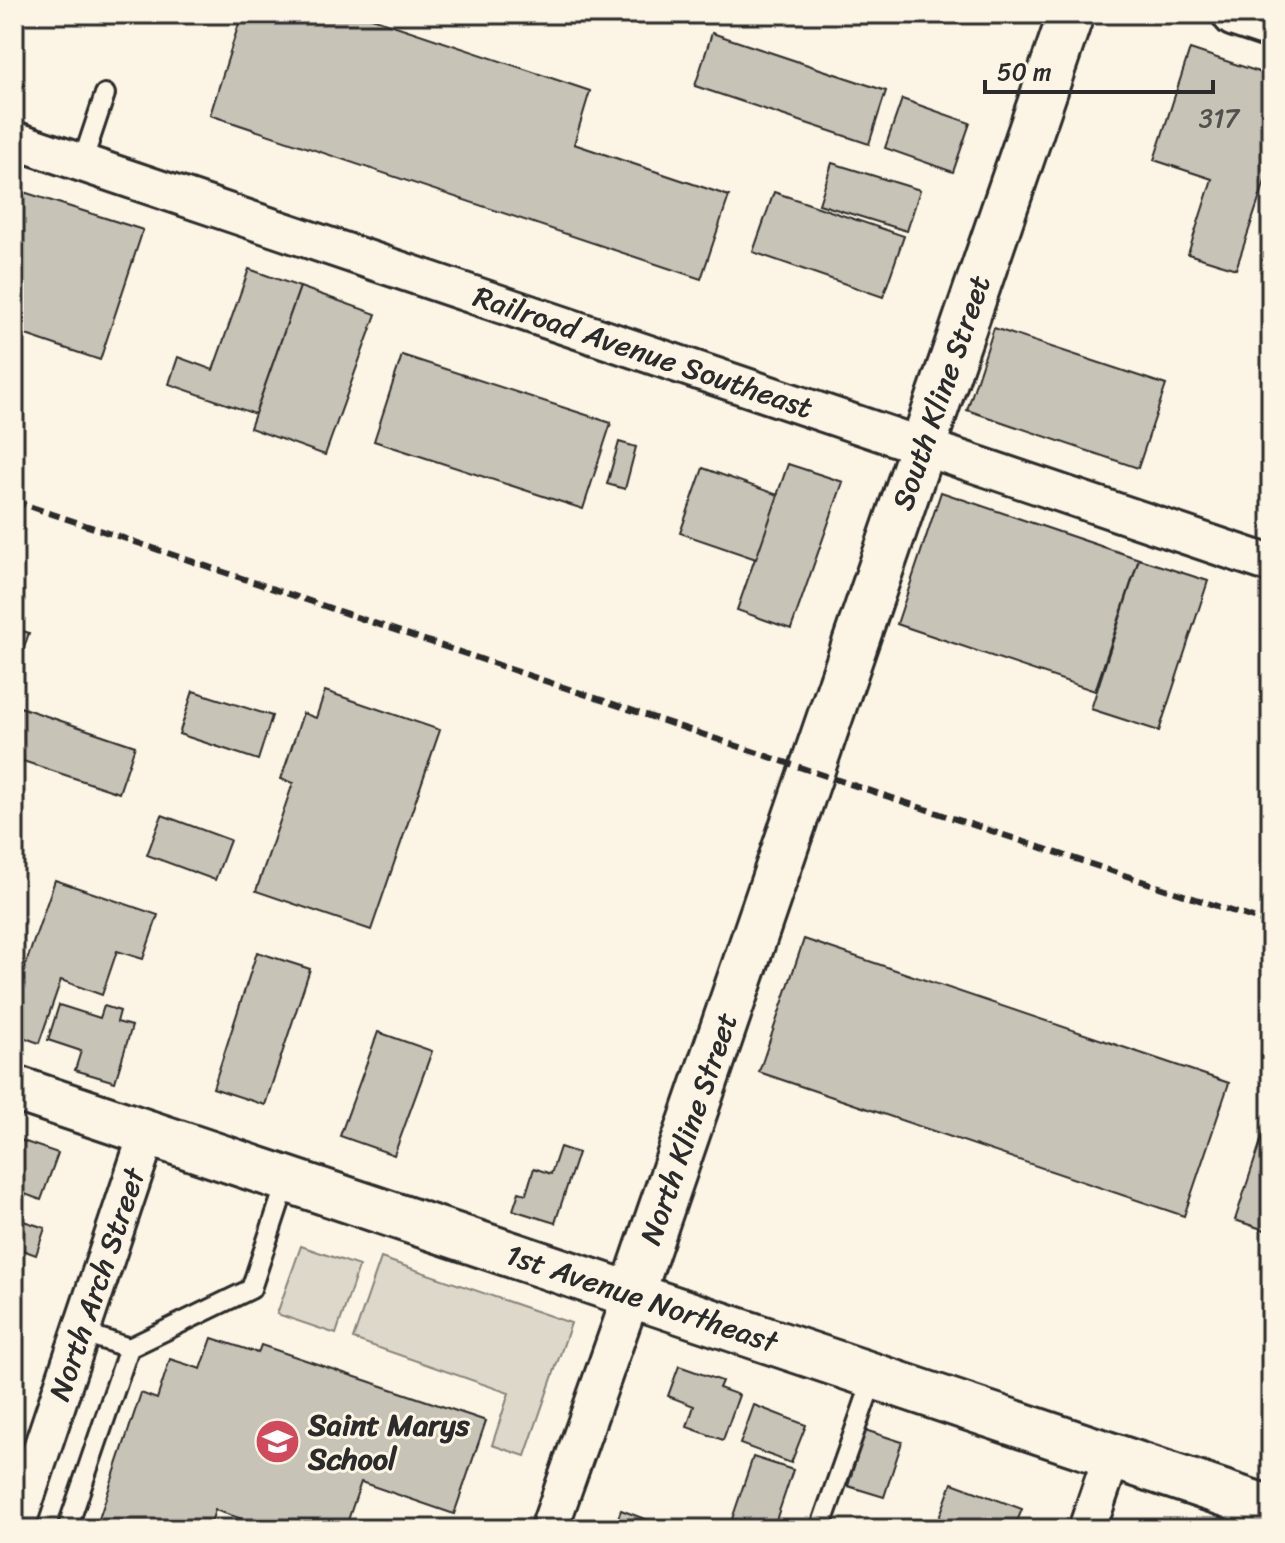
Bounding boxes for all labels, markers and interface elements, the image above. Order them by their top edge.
scale bar [985,44,1213,94]
text: 50 m [997,51,1052,93]
house number: 317 [1199,95,1241,141]
street label: South Kline Street [876,268,1007,518]
street label: Railroad Avenue Southeast [466,270,820,435]
street label: North Kline Street [624,1005,754,1252]
street label: North Arch Street [33,1159,162,1408]
street label: 1st Avenue Northeast [499,1228,787,1370]
place label: Saint Marys School [307,1398,471,1486]
school or university icon: Saint Marys School [253,1418,301,1466]

